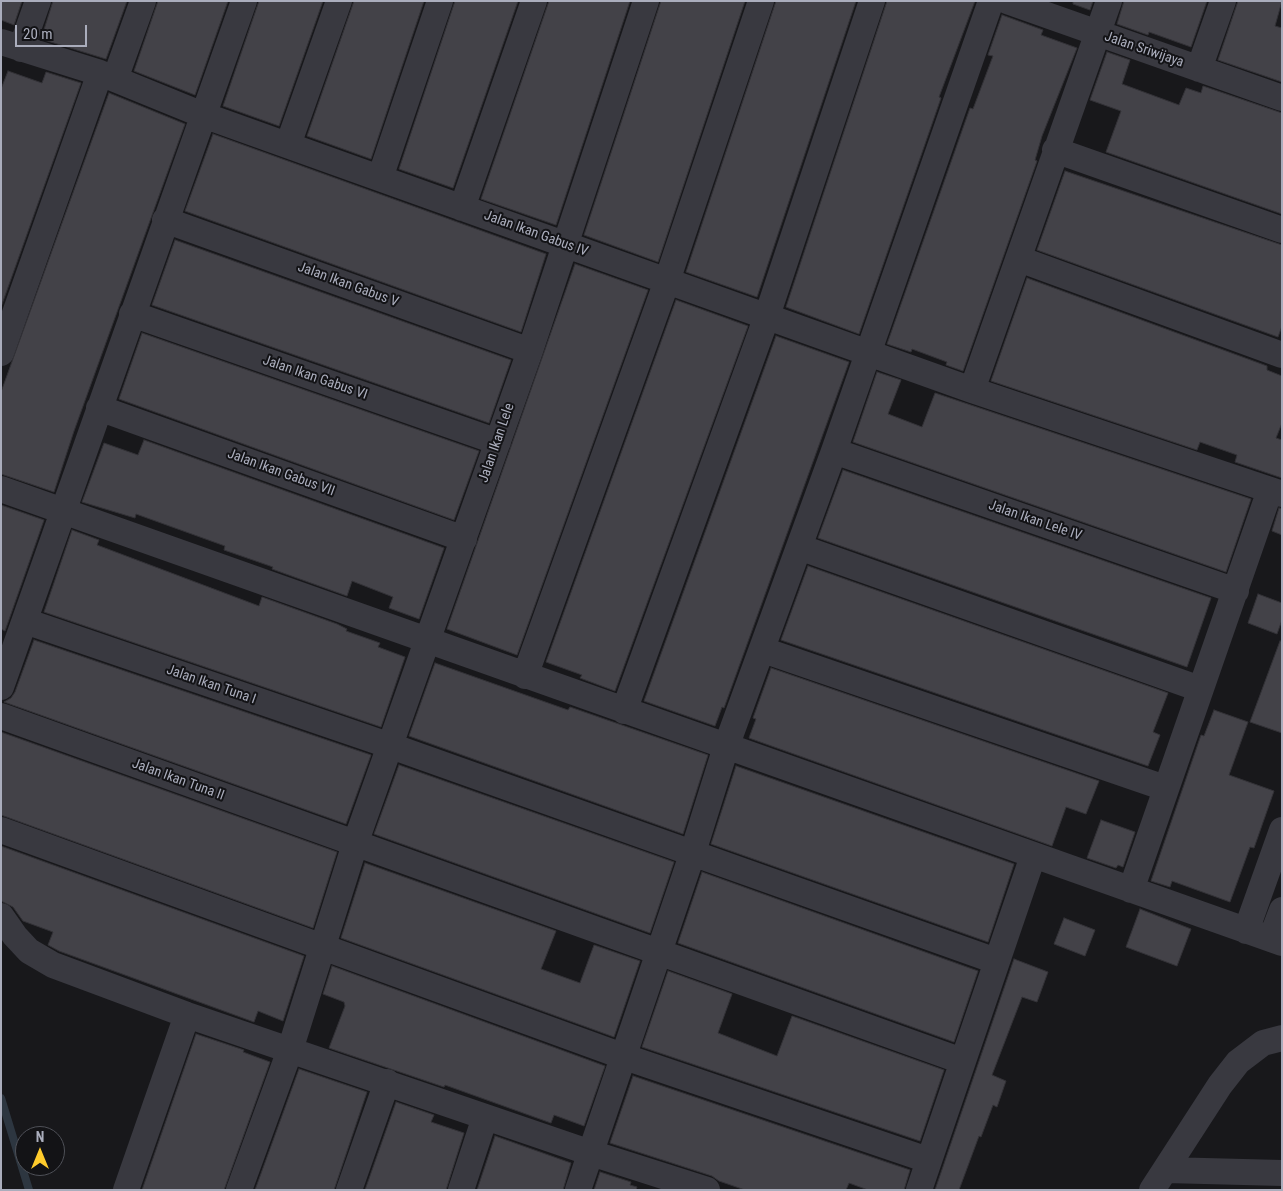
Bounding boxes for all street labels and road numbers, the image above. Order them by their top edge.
street label: Jalan Sriwijaya [1102,29,1186,71]
street label: Jalan Ikan Gabus IV [482,207,590,261]
street label: Jalan Ikan Gabus V [295,259,401,311]
street label: Jalan Ikan Gabus VI [261,352,369,404]
street label: Jalan Ikan Lele [476,401,518,485]
street label: Jalan Ikan Gabus VII [225,446,337,500]
street label: Jalan Ikan Lele IV [986,497,1084,545]
street label: Jalan Ikan Tuna I [164,662,258,708]
street label: Jalan Ikan Tuna II [130,756,226,804]

